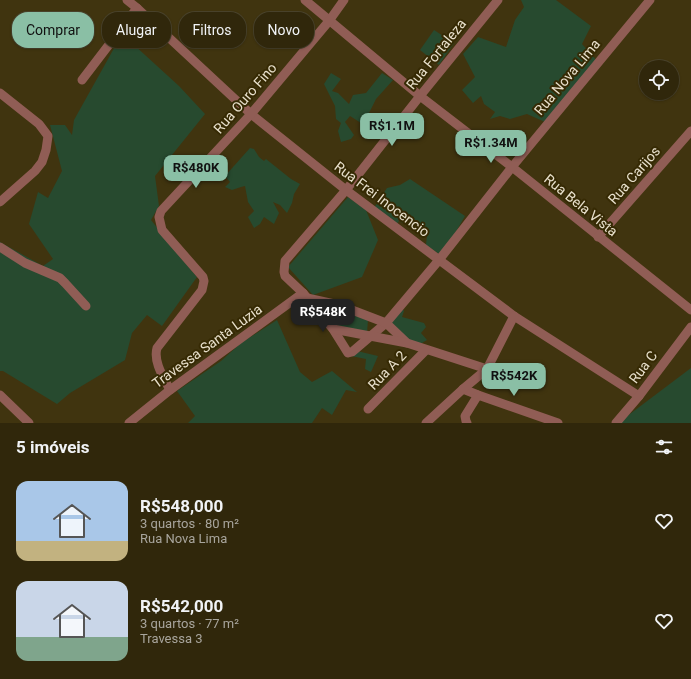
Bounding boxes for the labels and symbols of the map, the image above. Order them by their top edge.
street label: Rua Fortaleza [403,16,469,92]
street label: Rua Nova Lima [531,36,603,118]
street label: Rua Ouro Fino [210,60,280,136]
pin: R$1.1M [359,113,425,147]
pin: R$1.34M [454,130,528,164]
street label: Rua Carijos [605,143,663,207]
pin: R$480K [163,155,229,189]
street label: Rua Frei Inocencio [331,158,433,240]
street label: Rua Bela Vista [541,171,621,239]
pin: R$548K [290,299,356,333]
street label: Travessa Santa Luzia [149,301,265,391]
street label: Rua A 2 [365,347,409,393]
street label: Rua C [626,348,660,386]
pin: R$542K [481,363,547,397]

